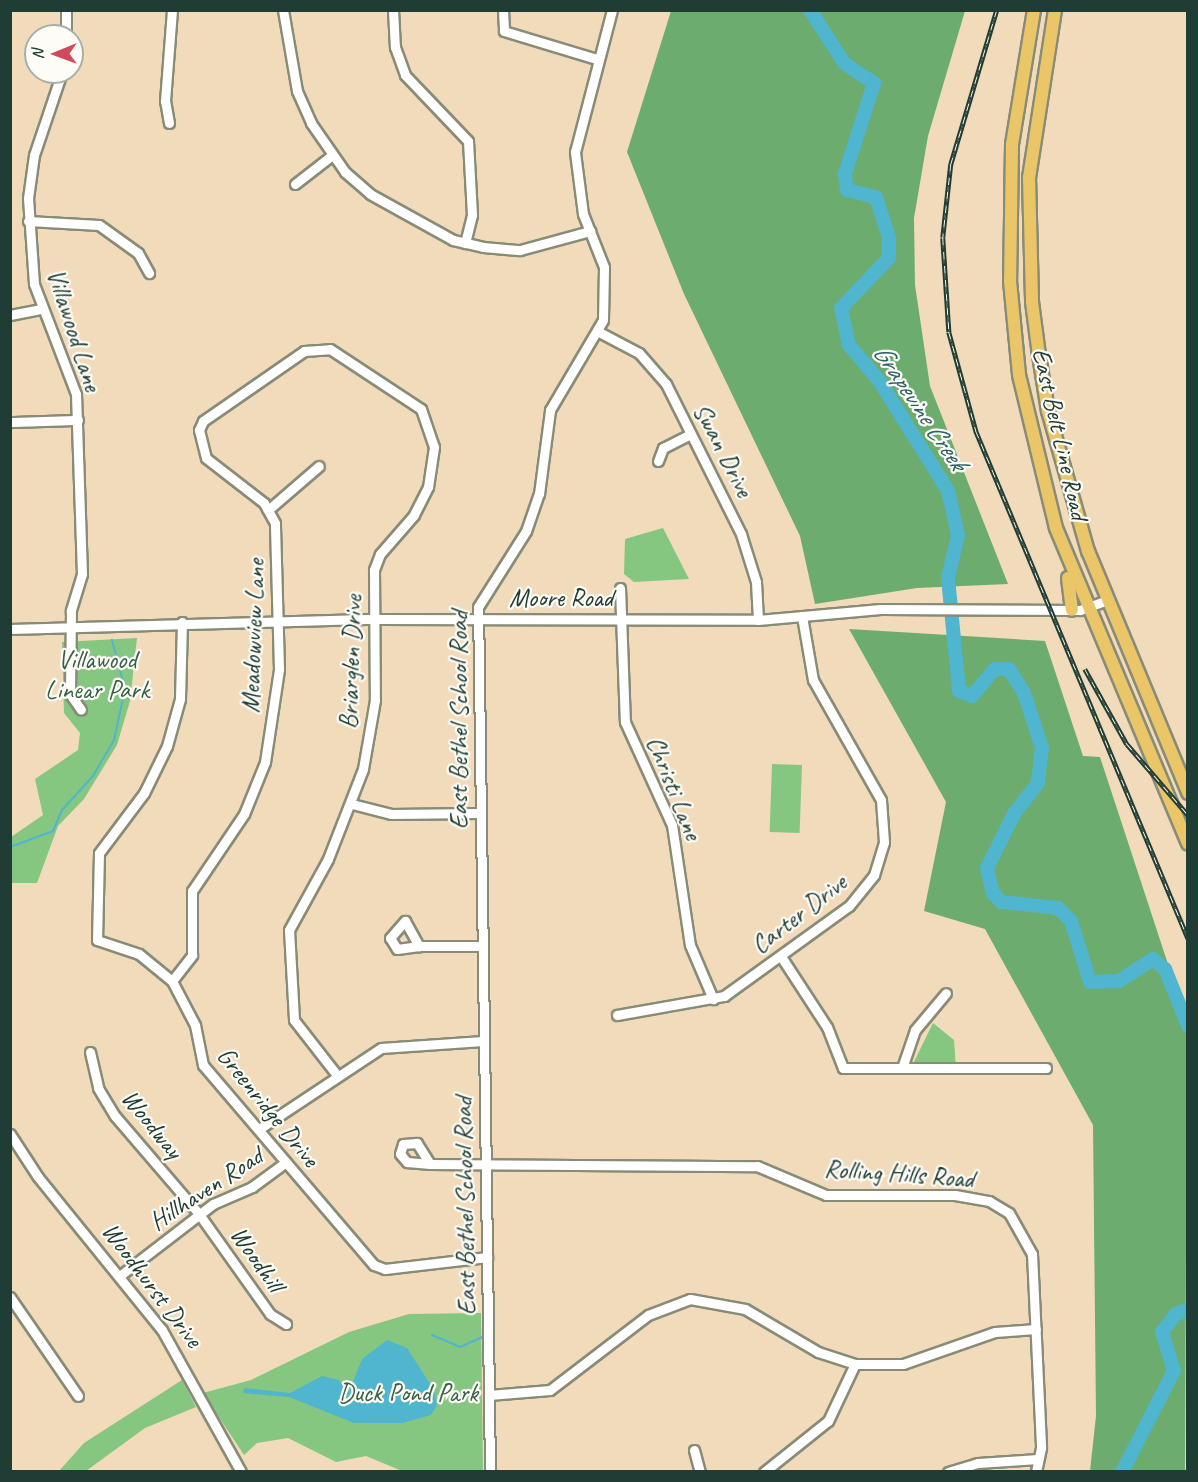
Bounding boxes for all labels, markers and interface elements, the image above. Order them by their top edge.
north arrow [24,24,84,84]
text: N [28,49,48,59]
street label: Villawood Lane [39,264,109,396]
water label: Grapevine Creek [866,338,974,476]
street label: East Belt Line Road [1025,344,1095,524]
street label: Swan Drive [686,398,760,502]
street label: Meadowview Lane [235,558,271,714]
street label: Moore Road [509,582,613,614]
street label: Briarglen Drive [333,594,369,730]
street label: East Bethel School Road [443,612,475,828]
park label: Villawood Linear Park [45,644,149,706]
street label: Christi Lane [639,731,709,845]
street label: Carter Drive [745,867,853,961]
street label: Greenridge Drive [210,1041,326,1173]
street label: Woodway [115,1083,189,1165]
street label: East Bethel School Road [448,1098,482,1314]
street label: Hillhaven Road [143,1141,269,1237]
street label: Rolling Hills Road [823,1153,975,1195]
street label: Woodhurst Drive [95,1216,209,1354]
street label: Woodhill [223,1220,291,1298]
park label: Duck Pond Park [338,1377,478,1409]

